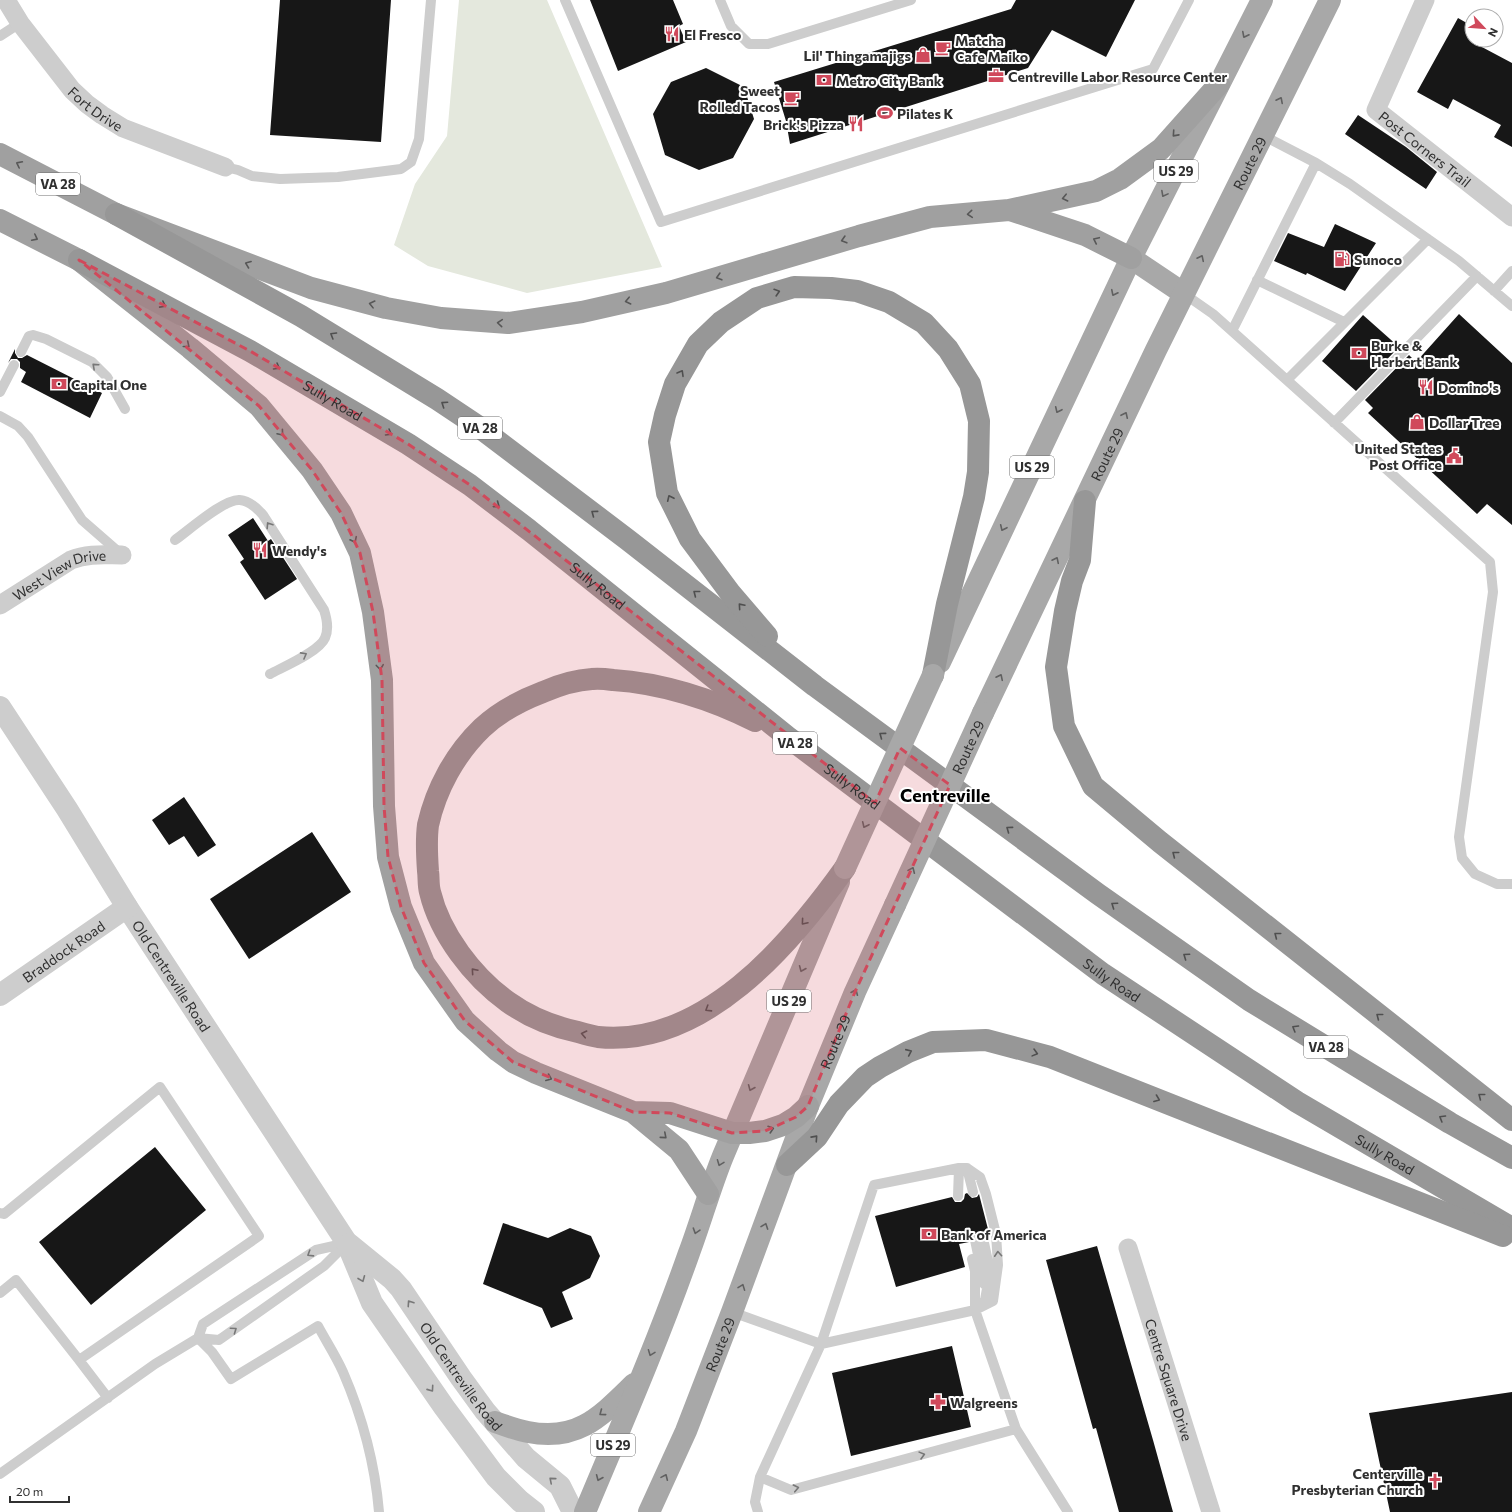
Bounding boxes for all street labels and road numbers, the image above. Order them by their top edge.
street label: Fort Drive [65,83,126,134]
street label: Post Corners Trail [1376,107,1475,190]
street label: Route 29 [1229,134,1269,192]
road number: US 29 [1154,160,1198,182]
road number: VA 28 [36,173,80,195]
street label: Sully Road [300,376,366,424]
road number: VA 28 [458,417,502,439]
street label: Route 29 [1087,424,1126,483]
road number: US 29 [1010,456,1054,478]
street label: West View Drive [9,546,106,604]
street label: Sully Road [567,558,629,612]
street label: Route 29 [948,717,987,776]
road number: VA 28 [773,732,817,754]
street label: Sully Road [821,759,884,812]
street label: Braddock Road [19,917,108,986]
street label: Old Centreville Road [129,917,215,1035]
street label: Sully Road [1080,954,1144,1005]
road number: US 29 [767,990,811,1012]
street label: Route 29 [816,1012,853,1071]
road number: VA 28 [1304,1036,1348,1058]
street label: Sully Road [1353,1130,1418,1178]
street label: Route 29 [701,1315,738,1374]
street label: Centre Square Drive [1142,1316,1197,1443]
street label: Old Centreville Road [417,1318,506,1434]
road number: US 29 [591,1434,635,1456]

